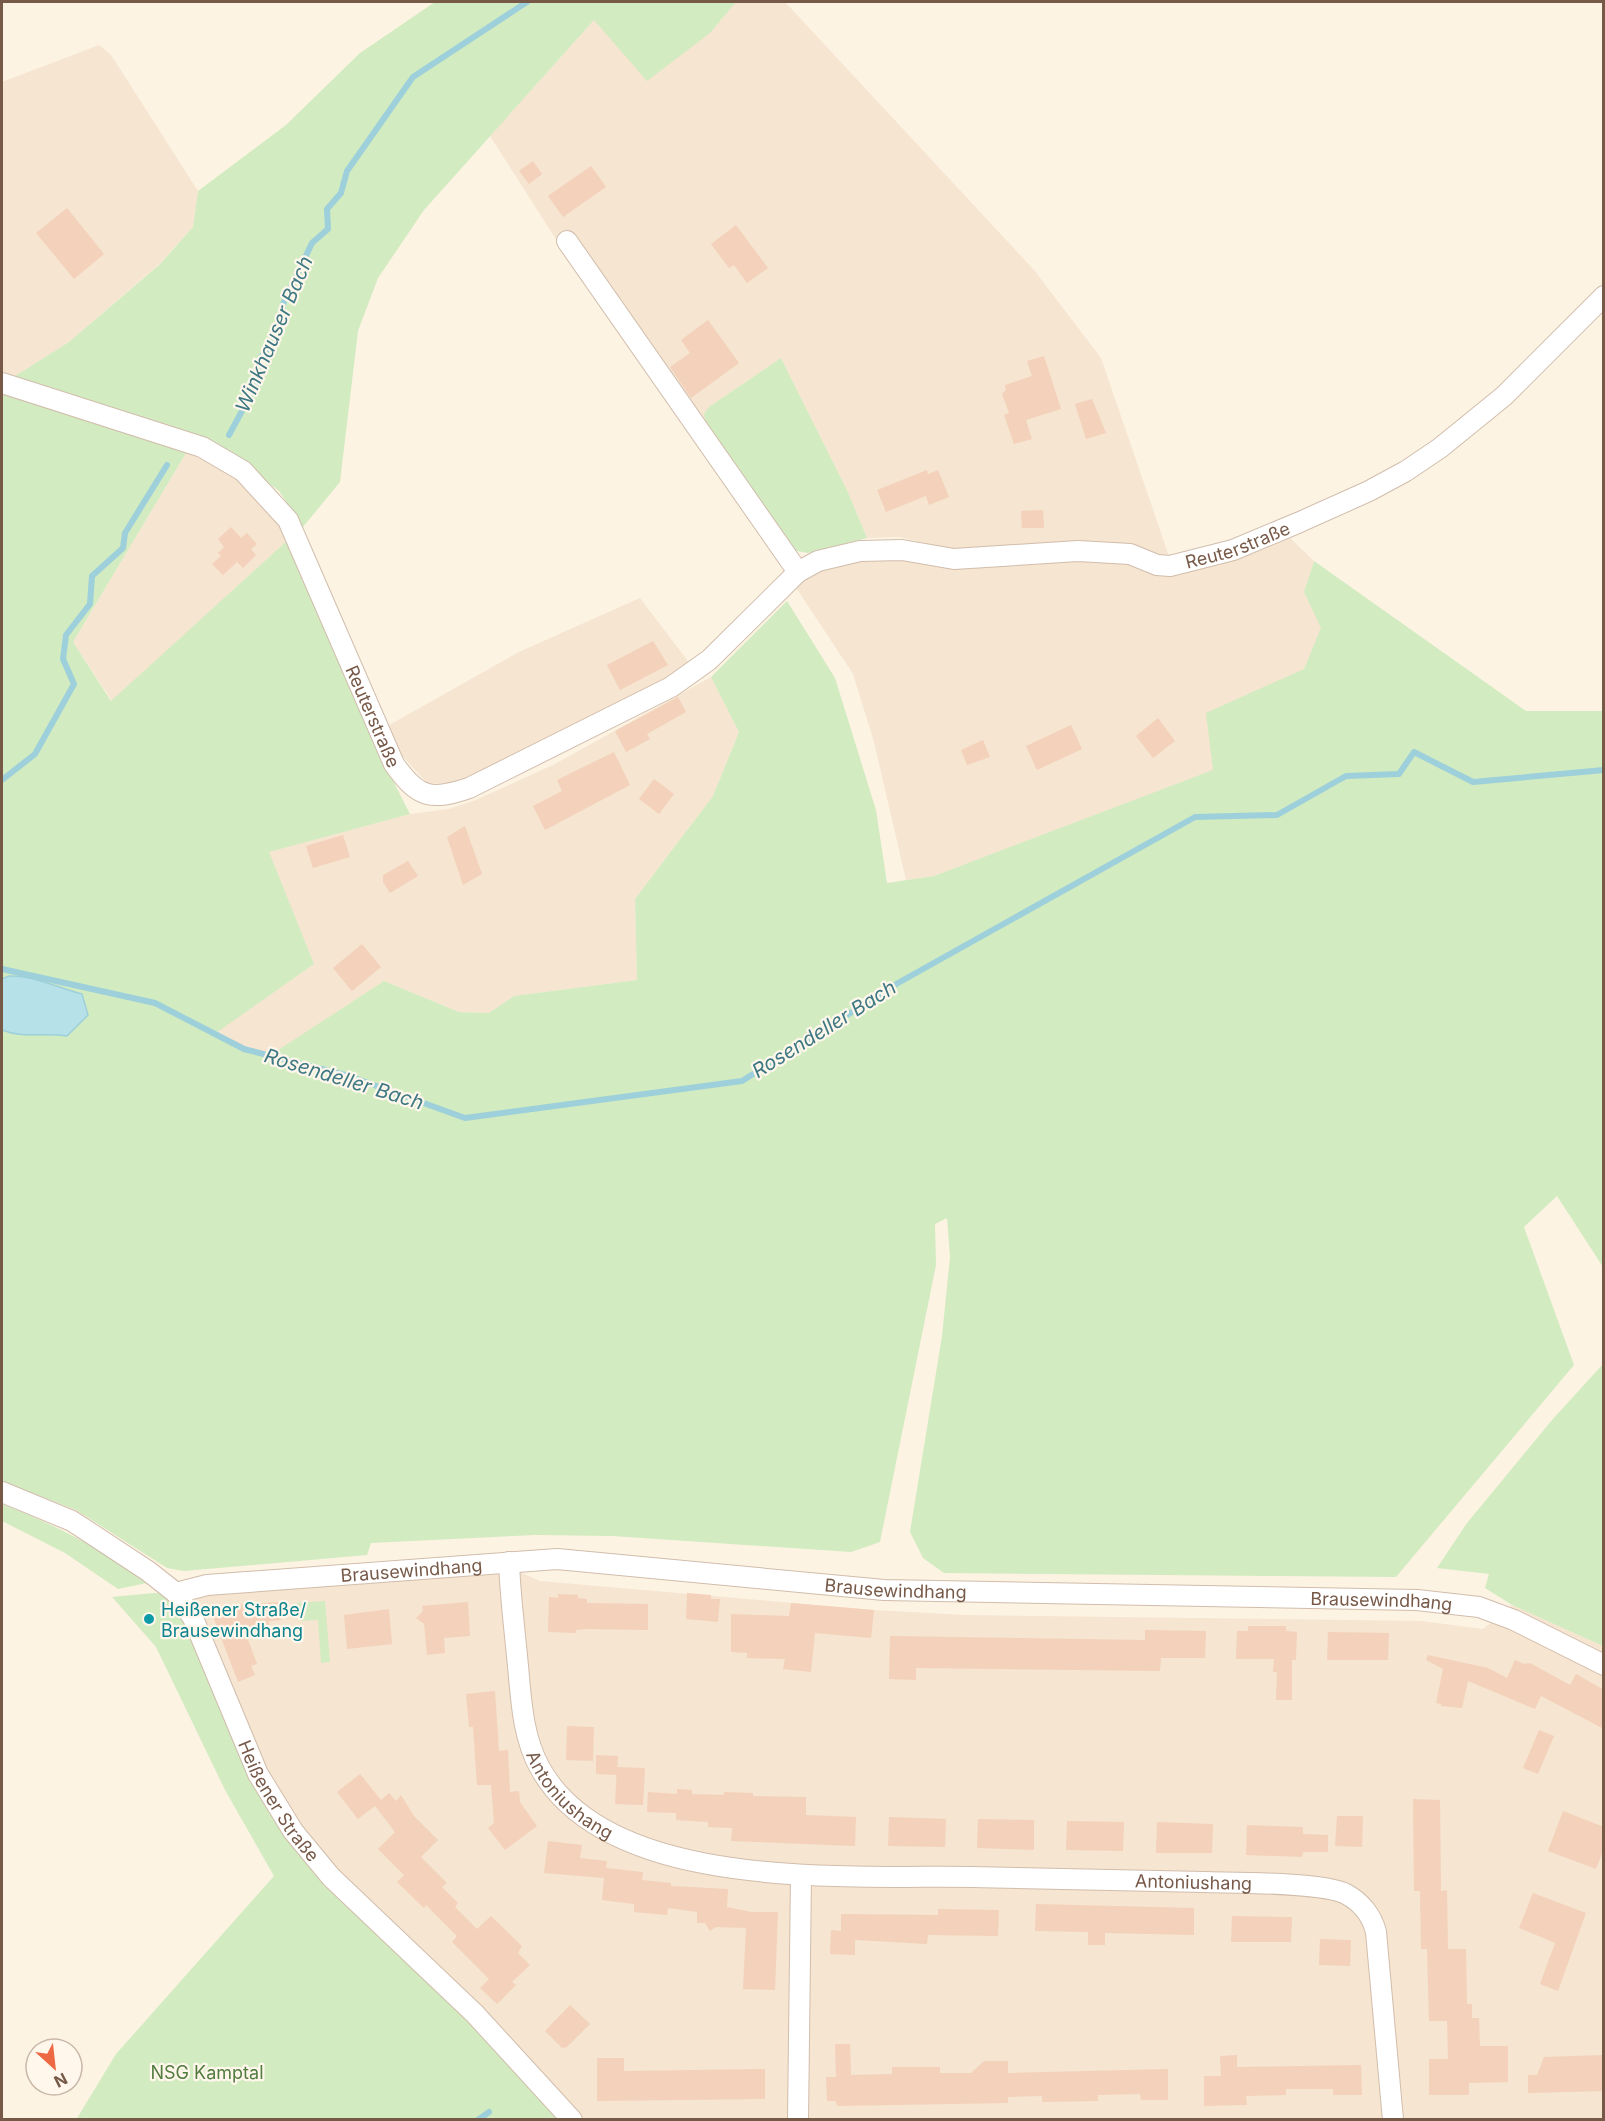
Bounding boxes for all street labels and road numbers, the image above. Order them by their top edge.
street label: Reuterstraße [1183,517,1293,572]
street label: Reuterstraße [342,662,405,771]
street label: Brausewindhang [340,1554,483,1586]
street label: Brausewindhang [824,1574,967,1602]
street label: Brausewindhang [1310,1588,1454,1614]
street label: Heißener Straße [234,1737,324,1865]
street label: Antoniushang [523,1747,617,1843]
street label: Antoniushang [1135,1870,1252,1893]

